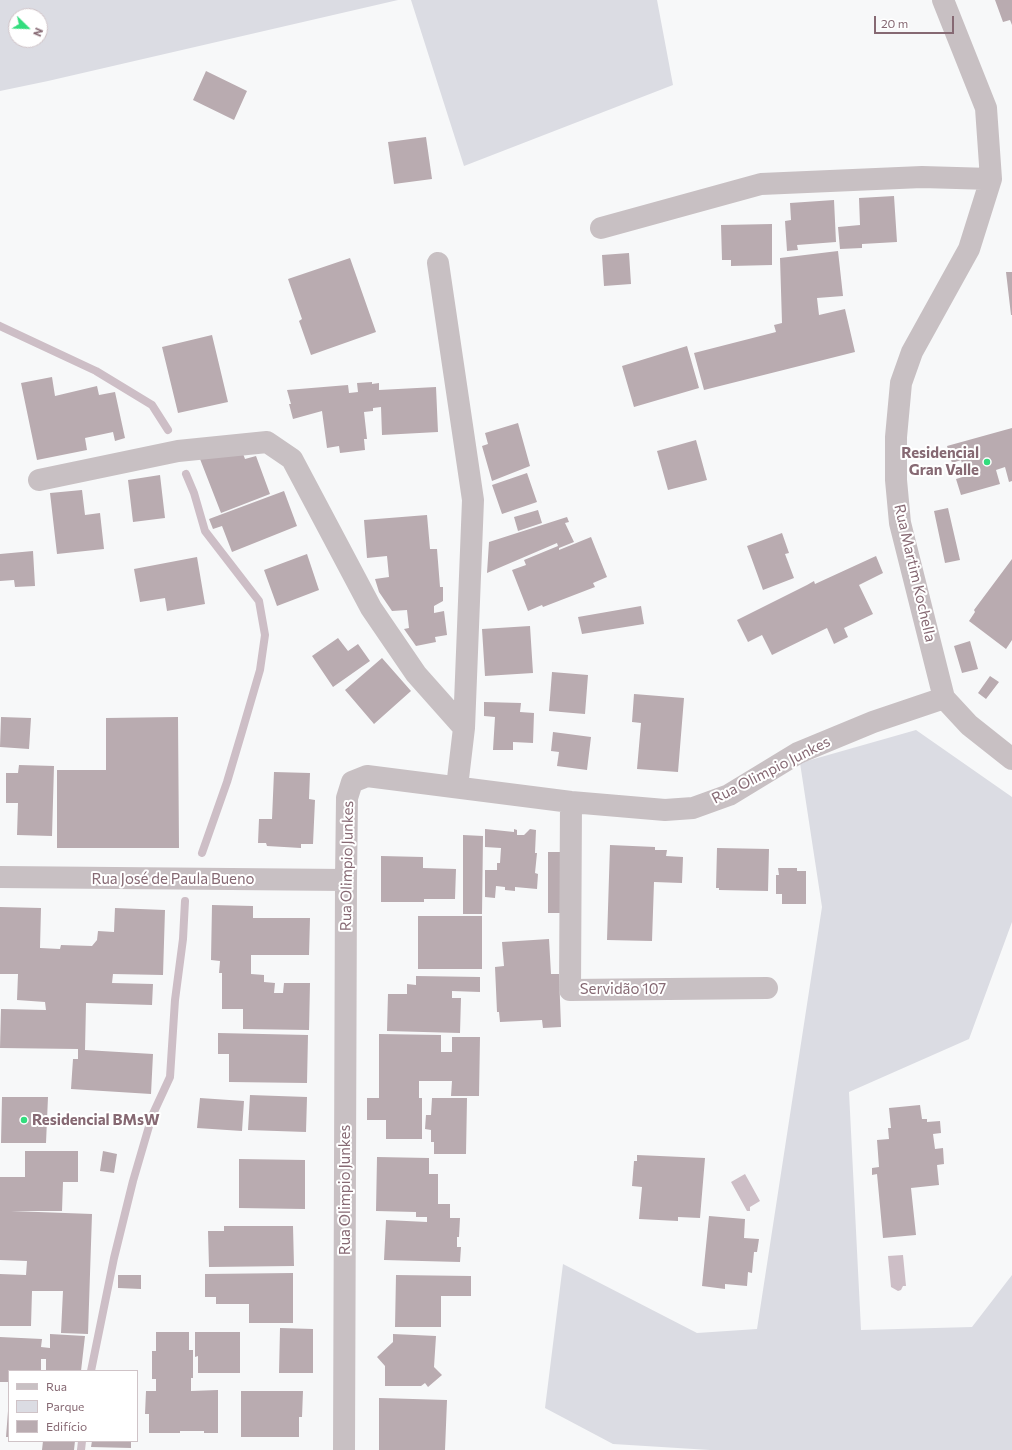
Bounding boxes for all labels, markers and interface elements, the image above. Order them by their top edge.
north arrow [8,8,48,48]
scale bar [876,8,956,34]
text: 20 m [881,16,908,30]
text: N [31,26,46,39]
place label: Residencial Gran Valle [901,444,979,479]
marker: Residencial Gran Valle [982,457,992,467]
street label: Rua Martim Kochella [890,502,940,644]
street label: Rua Olimpio Junkes [709,732,833,808]
street label: Rua Olimpio Junkes [337,801,357,931]
street label: Rua José de Paula Bueno [92,870,254,888]
street label: Servidão 107 [580,980,666,998]
place label: Residencial BMsW [32,1111,160,1129]
marker: Residencial BMsW [19,1115,29,1125]
street label: Rua Olimpio Junkes [336,1125,354,1255]
legend [8,1370,138,1442]
text: Rua [46,1379,67,1393]
text: Parque [46,1399,84,1413]
text: Edifício [46,1419,87,1433]

